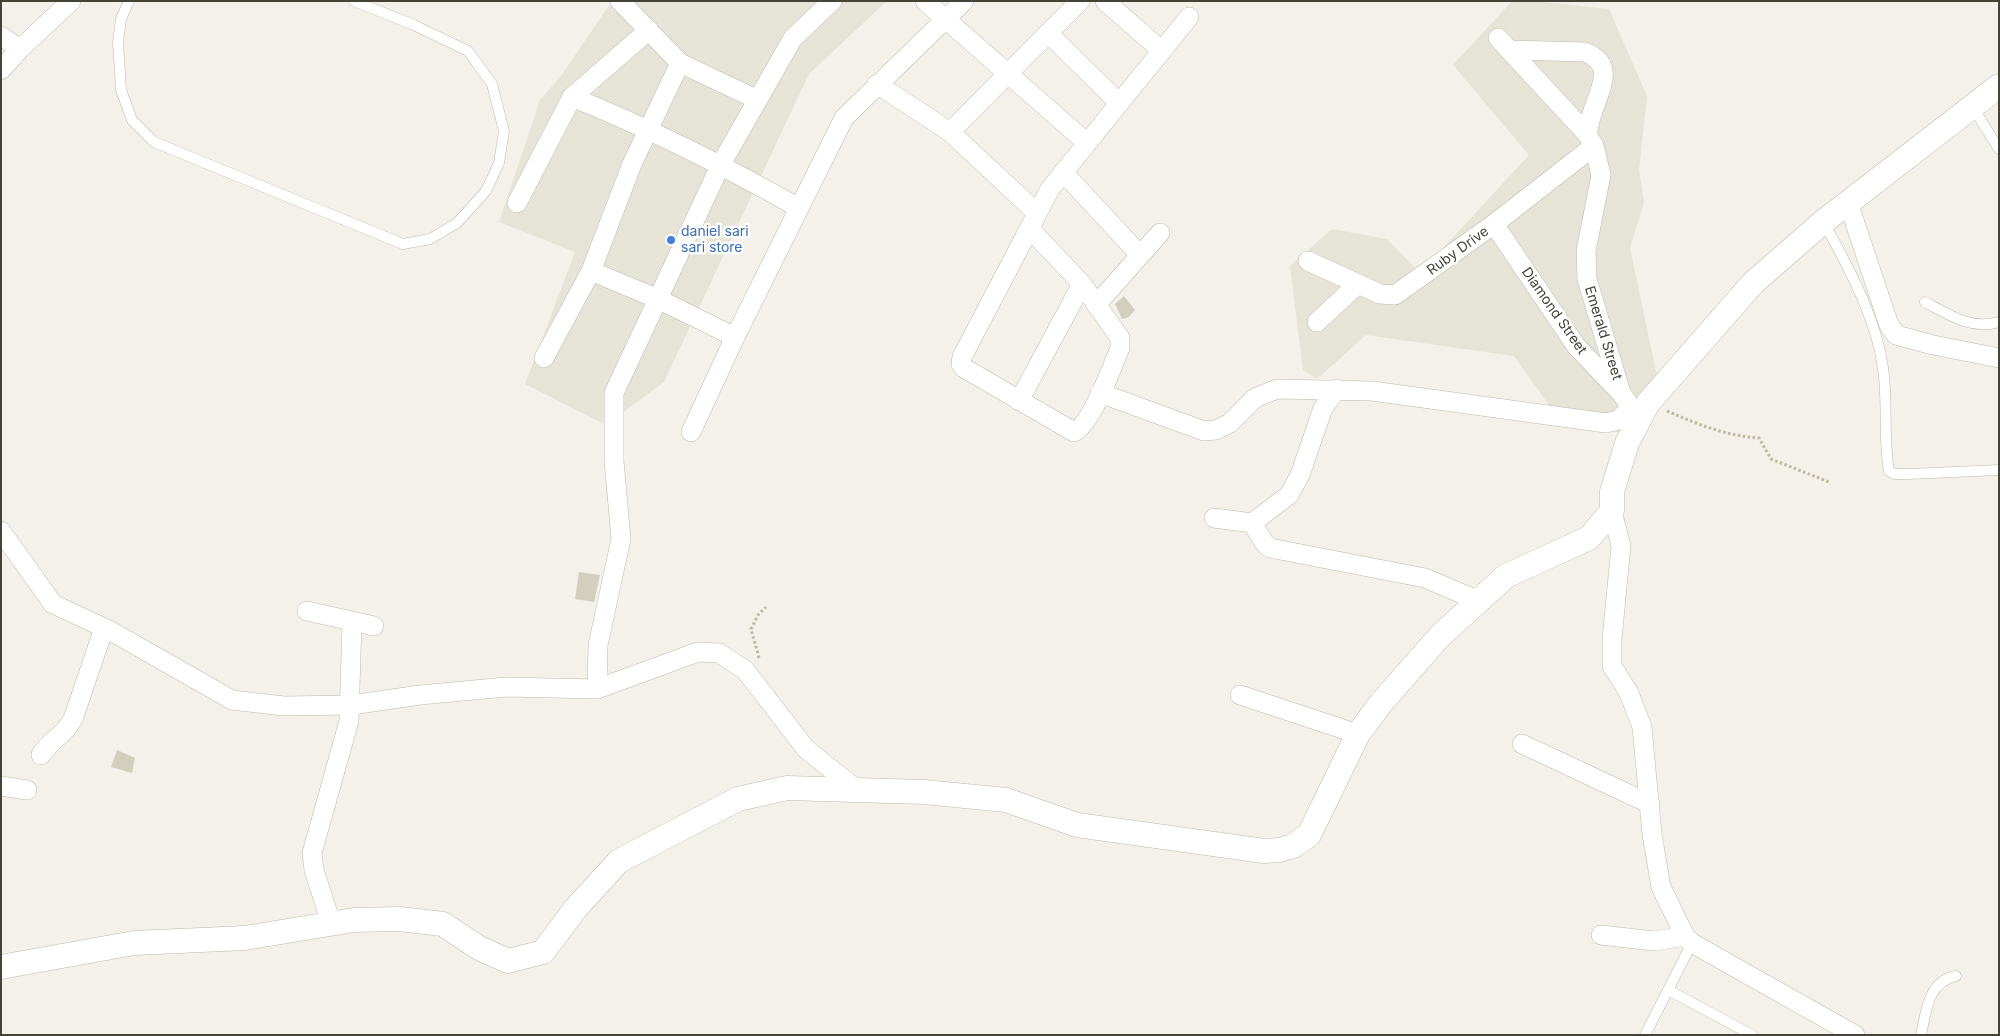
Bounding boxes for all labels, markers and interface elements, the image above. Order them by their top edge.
street label: Ruby Drive [1424,223,1492,279]
place label: daniel sari sari store [681,224,749,256]
marker: daniel sari sari store [665,234,677,246]
street label: Diamond Street [1518,264,1590,358]
street label: Emerald Street [1581,284,1625,382]

